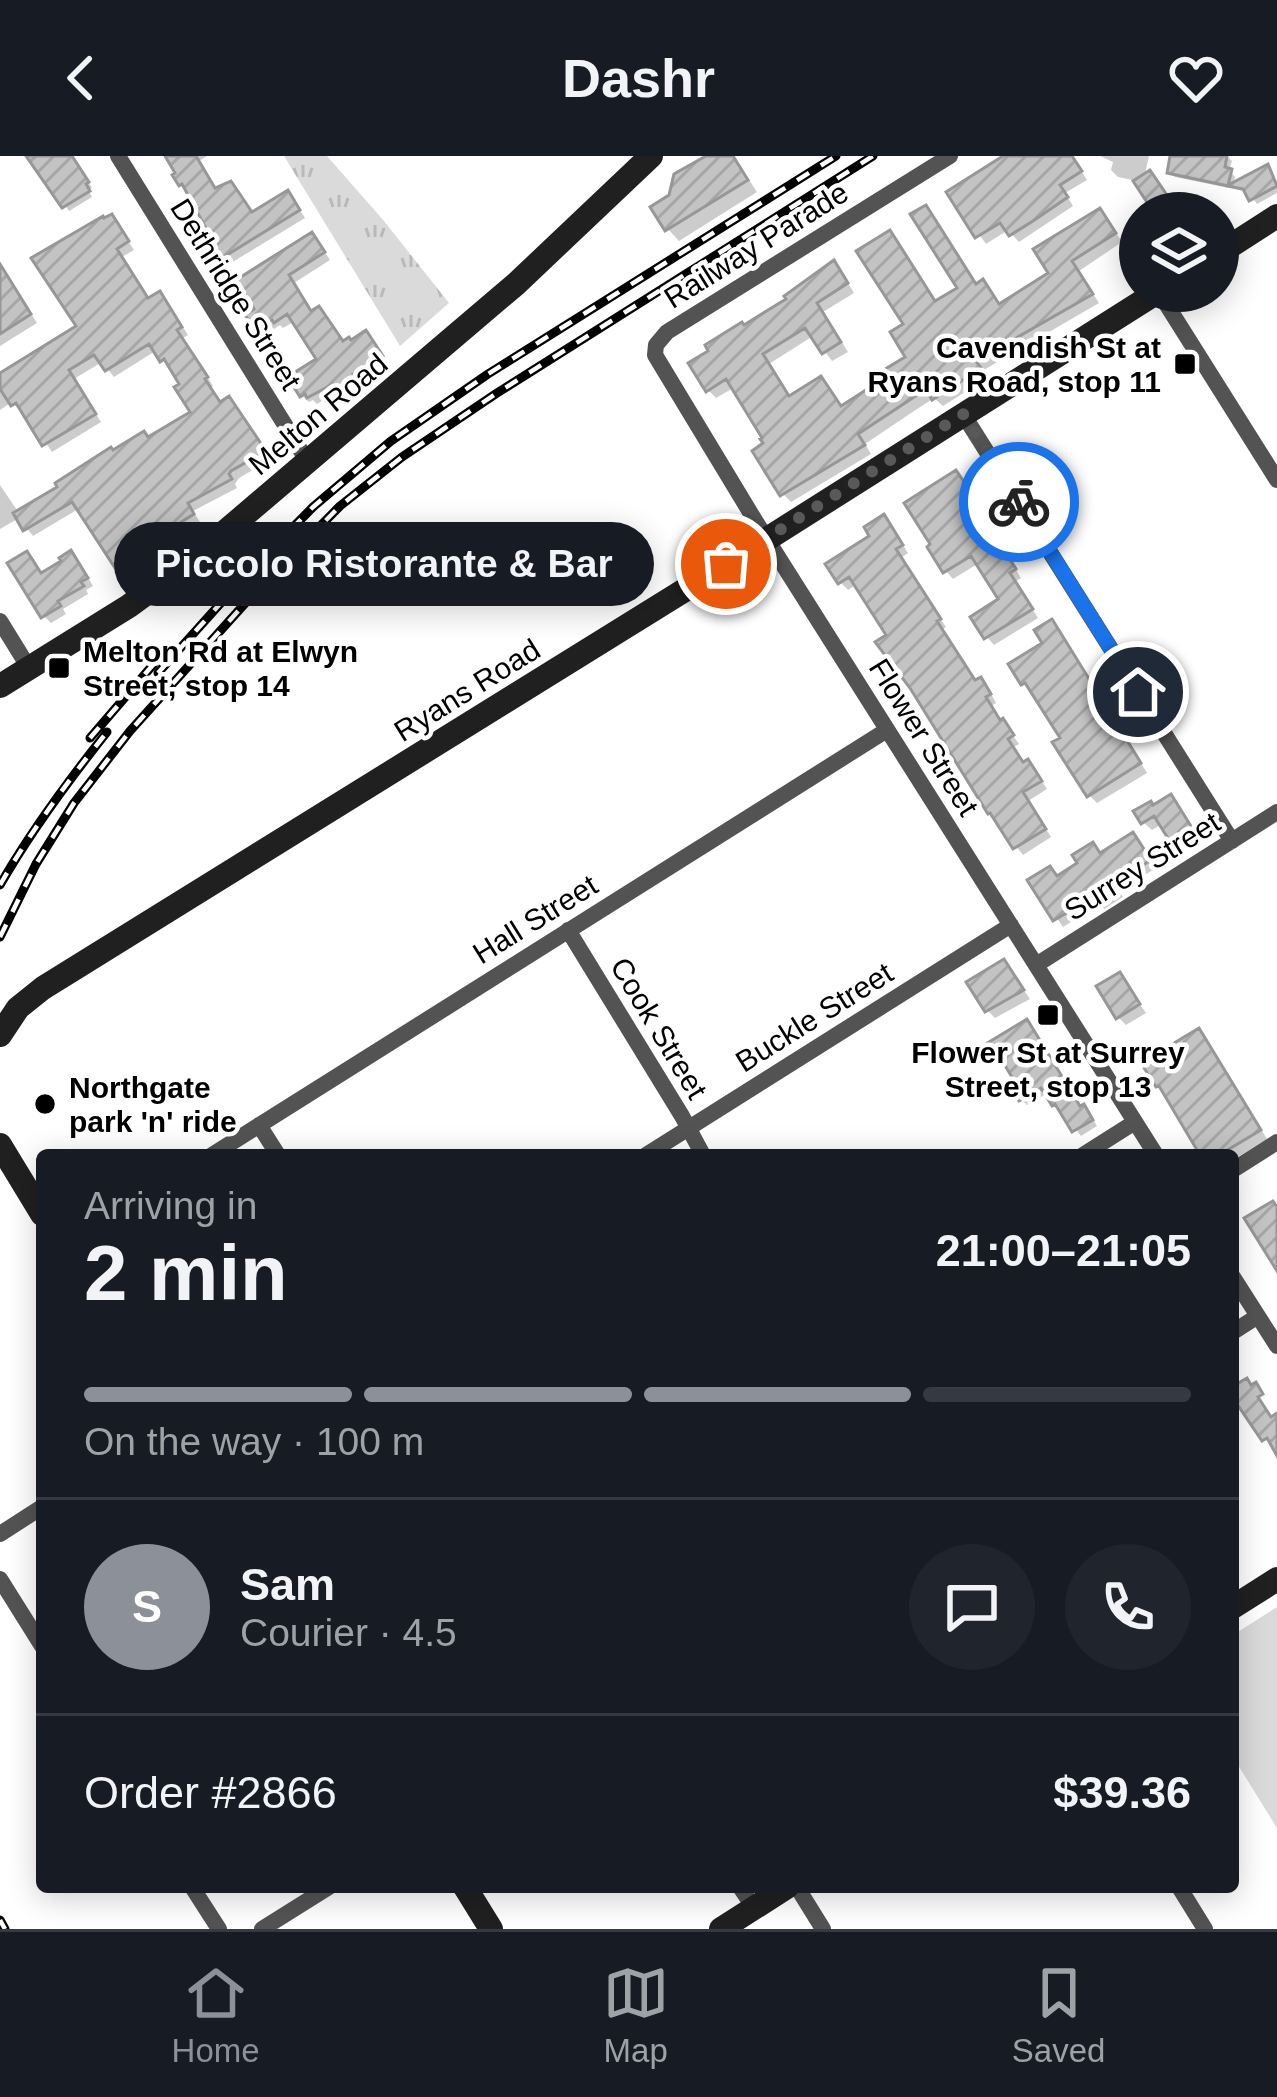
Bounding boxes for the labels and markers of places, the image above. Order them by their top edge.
place label: Cavendish St at Ryans Road, stop 11 [868,331,1161,398]
marker: Cavendish St at Ryans Road, stop 11 [1172,351,1198,377]
pin [675,513,777,615]
callout: Piccolo Ristorante & Bar [114,522,654,606]
place label: Melton Rd at Elwyn Street, stop 14 [83,635,358,702]
pin [1087,641,1189,743]
marker: Melton Rd at Elwyn Street, stop 14 [46,655,72,681]
marker: Flower St at Surrey Street, stop 13 [1035,1002,1061,1028]
place label: Flower St at Surrey Street, stop 13 [911,1036,1185,1103]
place label: Northgate park 'n' ride [69,1071,237,1138]
marker: Northgate park 'n' ride [32,1091,58,1117]

